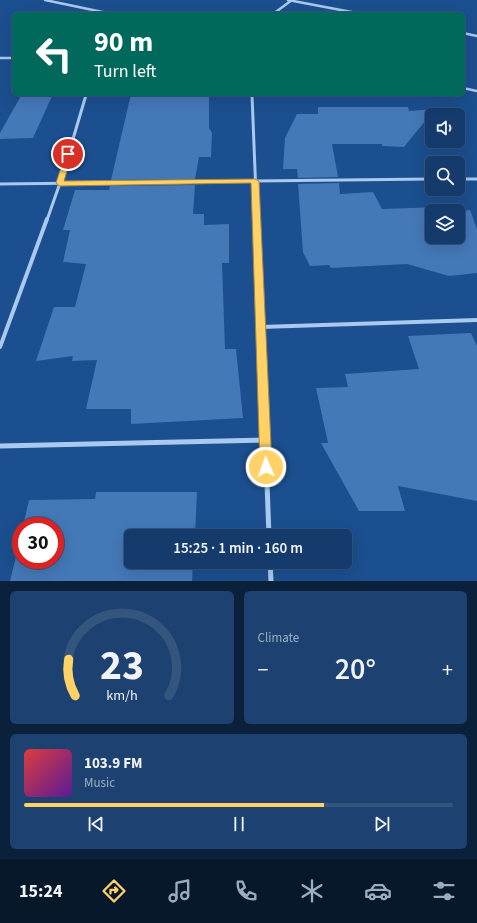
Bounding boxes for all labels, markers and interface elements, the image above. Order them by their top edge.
text: 90 m [94,22,153,62]
icon: left [28,28,80,80]
text: Turn left [94,59,156,84]
map controls [425,108,465,244]
button: sound [425,108,465,148]
pin [51,137,85,171]
icon: arrive [57,143,79,165]
button: search [425,156,465,196]
button: layers [425,204,465,244]
position arrow [245,446,287,488]
speed limit sign: 30 [12,517,64,569]
text: 15:25 · 1 min · 160 m [173,538,303,559]
text: Climate [258,629,299,647]
text: 23 [100,635,144,695]
text: 20° [335,648,376,691]
text: − [258,654,268,686]
text: + [442,654,453,686]
text: km/h [106,684,138,705]
text: 103.9 FM [84,753,142,774]
text: Music [84,774,115,792]
icon: previous [85,813,107,835]
icon: pause [228,813,250,835]
icon: next [371,813,393,835]
icon: directions [100,877,128,905]
icon: music [166,877,194,905]
icon: phone [232,877,260,905]
icon: climate [298,877,326,905]
icon: car [364,877,392,905]
icon: filters [430,877,458,905]
text: 15:24 [19,879,62,904]

